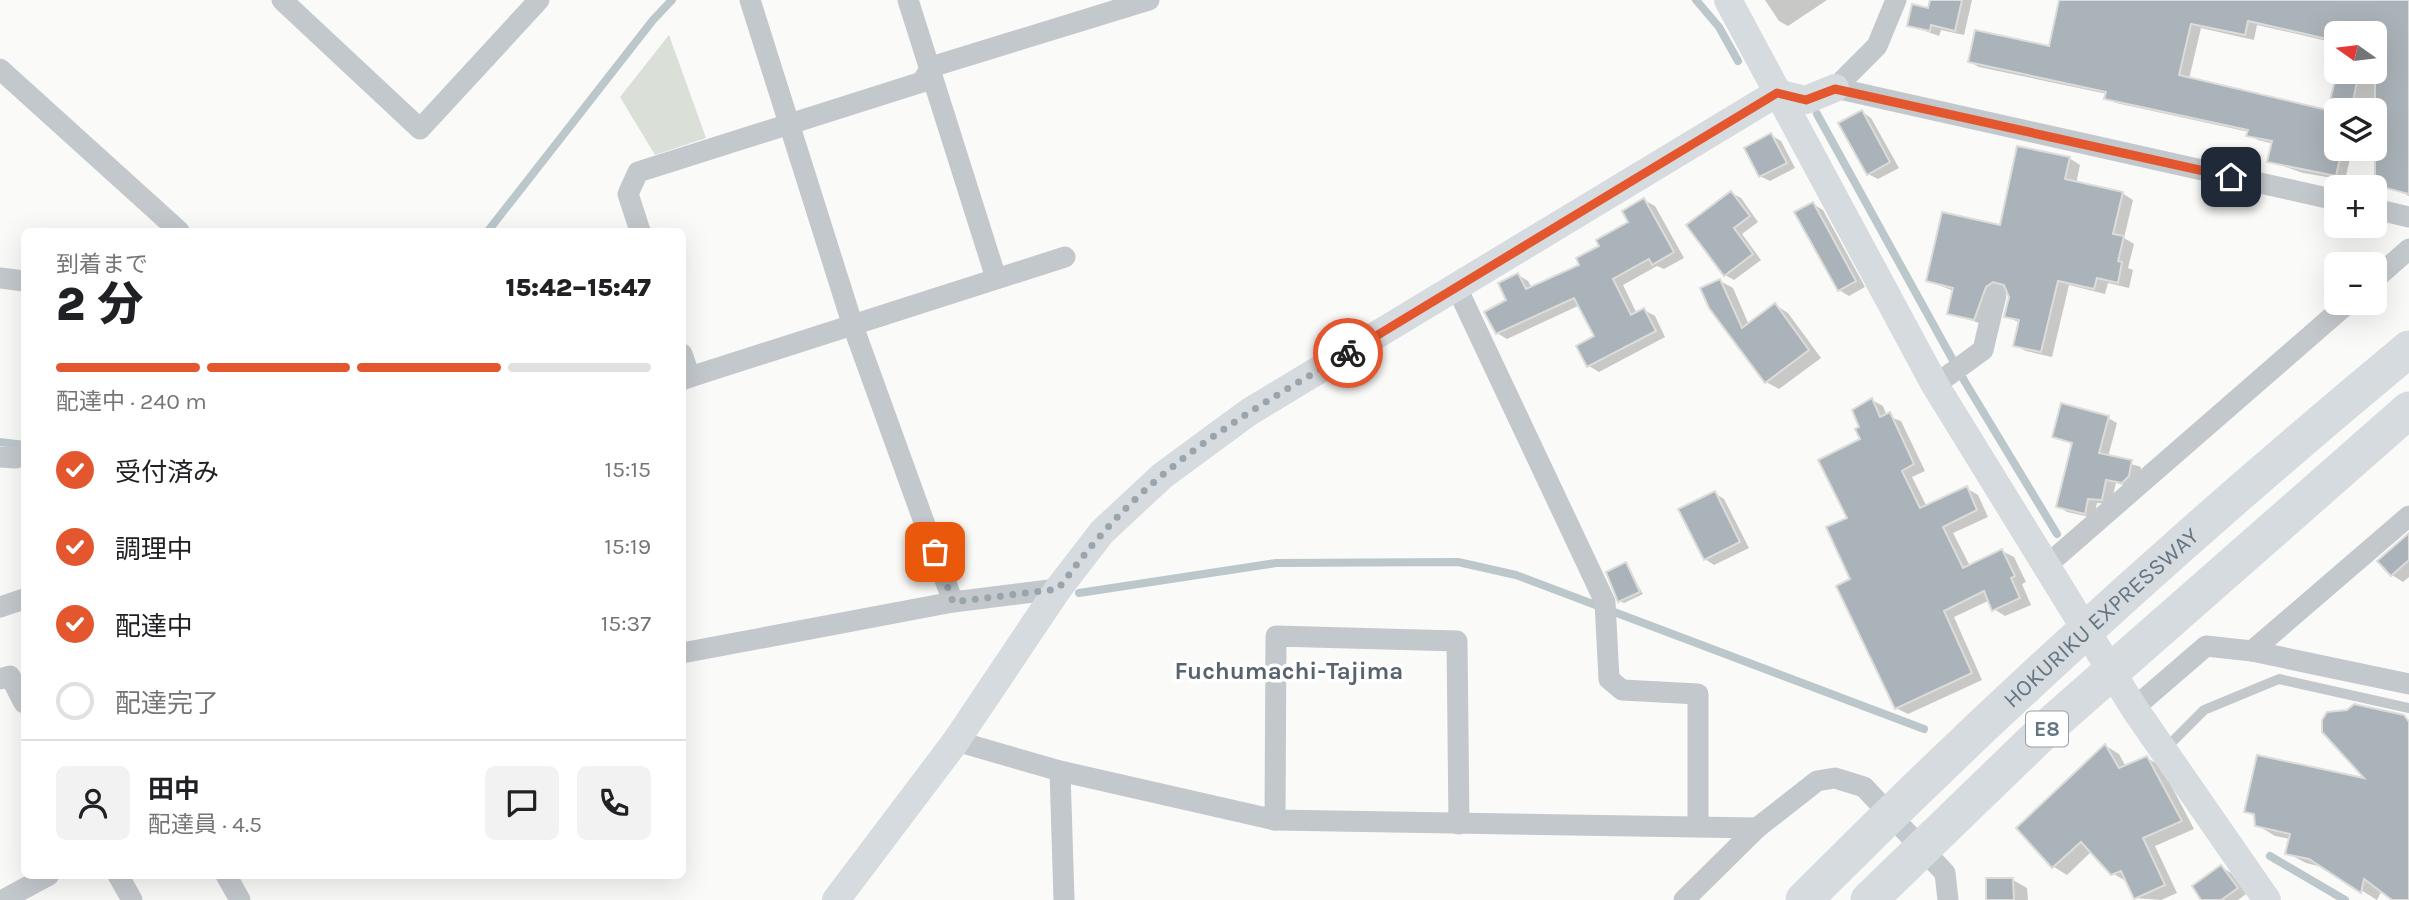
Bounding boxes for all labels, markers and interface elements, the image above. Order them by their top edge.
north arrow [2324,21,2387,84]
map controls [2324,21,2387,315]
button: layers [2324,98,2387,161]
pin [2201,147,2261,207]
icon: home [2212,158,2250,196]
button: + [2324,175,2387,238]
text: 到着まで [56,251,148,278]
button: − [2324,252,2387,315]
text: 15:42–15:47 [506,272,651,303]
text: 2 分 [56,278,143,332]
courier [1313,318,1383,388]
icon: bike [1329,334,1367,372]
text: 配達中 · 240 m [56,388,207,415]
icon: check [56,451,94,489]
text: 15:15 [605,456,651,483]
text: 受付済み [115,457,219,488]
pin [905,522,965,582]
street label: HOKURIKU EXPRESSWAY [1998,522,2205,713]
icon: check [56,528,94,566]
text: 15:19 [604,533,651,560]
icon: bag [916,533,954,571]
text: 調理中 [115,534,193,565]
icon: check [56,605,94,643]
text: 15:37 [601,610,651,637]
text: 配達中 [115,611,193,642]
district label: Fuchumachi-Tajima [1175,657,1403,685]
text: 配達完了 [115,688,219,719]
road number: E8 [2026,712,2068,746]
button: person [56,766,130,840]
button: chat [485,766,559,840]
button: phone [577,766,651,840]
text: 田中 [148,774,200,805]
text: 配達員 · 4.5 [148,811,262,838]

